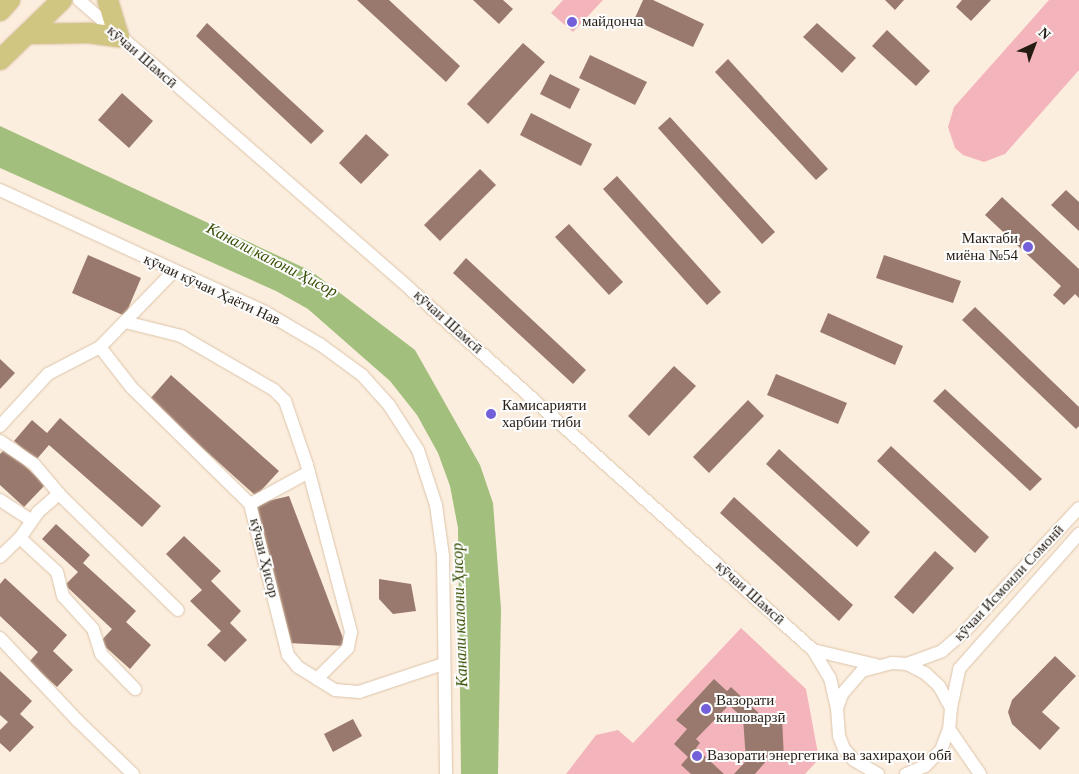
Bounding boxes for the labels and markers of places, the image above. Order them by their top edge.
place label: майдонча [582,13,643,31]
marker: майдонча [566,16,578,28]
place label: Мактаби миёна №54 [946,229,1018,264]
marker: Мактаби миёна №54 [1022,241,1034,253]
place label: Камисарияти харбии тиби [502,396,586,431]
marker: Камисарияти харбии тиби [484,407,498,421]
place label: Вазорати кишоварзӣ [716,691,786,726]
marker: Вазорати кишоварзӣ [700,703,712,715]
place label: Вазорати энергетика ва захираҳои обӣ [707,747,952,765]
marker: Вазорати энергетика ва захираҳои обӣ [691,750,703,762]

